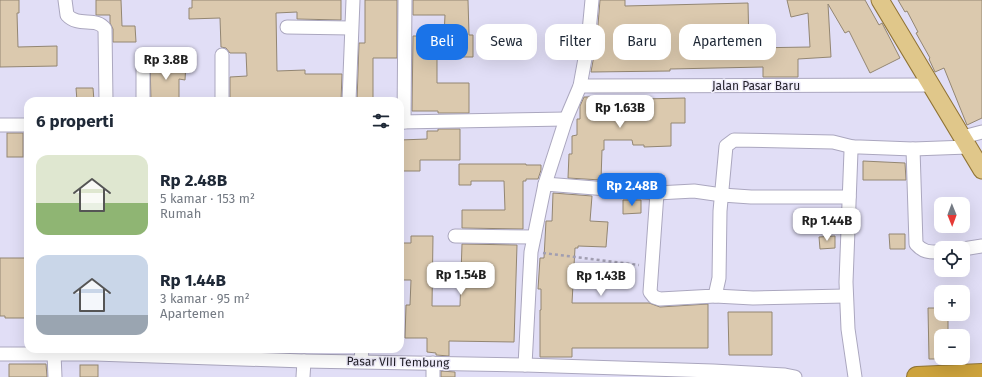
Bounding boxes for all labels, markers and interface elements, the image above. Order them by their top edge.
chip: Beli [416,24,468,60]
chip: Sewa [476,24,537,60]
chip: Filter [545,24,605,60]
chip: Baru [613,24,671,60]
chip: Apartemen [679,24,776,60]
pin: Rp 3.8B [129,47,203,81]
text: Rp 3.8B [144,52,188,67]
street label: Jalan Pasar Baru [712,79,800,93]
pin: Rp 1.63B [579,95,661,129]
text: Rp 1.63B [595,100,645,115]
icon: filters [370,110,392,132]
text: 6 properti [36,111,114,132]
text: Rp 2.48B [160,170,227,191]
icon: home [68,171,116,219]
pin: Rp 2.48B [591,173,673,207]
text: Rp 2.48B [606,178,658,193]
text: 5 kamar · 153 m² [160,191,255,206]
north arrow [934,197,970,233]
map controls [934,197,970,365]
text: Rumah [160,206,201,221]
pin: Rp 1.44B [786,208,868,242]
text: Rp 1.44B [802,213,852,228]
button: locate [934,241,970,277]
pin: Rp 1.54B [420,262,502,296]
pin: Rp 1.43B [560,263,642,297]
text: Rp 1.54B [436,267,486,282]
text: Rp 1.43B [576,268,626,283]
text: Rp 1.44B [160,270,226,291]
icon: home [68,271,116,319]
button: + [934,285,970,321]
text: 3 kamar · 95 m² [160,291,250,306]
text: Apartemen [160,306,225,321]
button: − [934,329,970,365]
street label: Pasar VIII Tembung [346,354,450,370]

